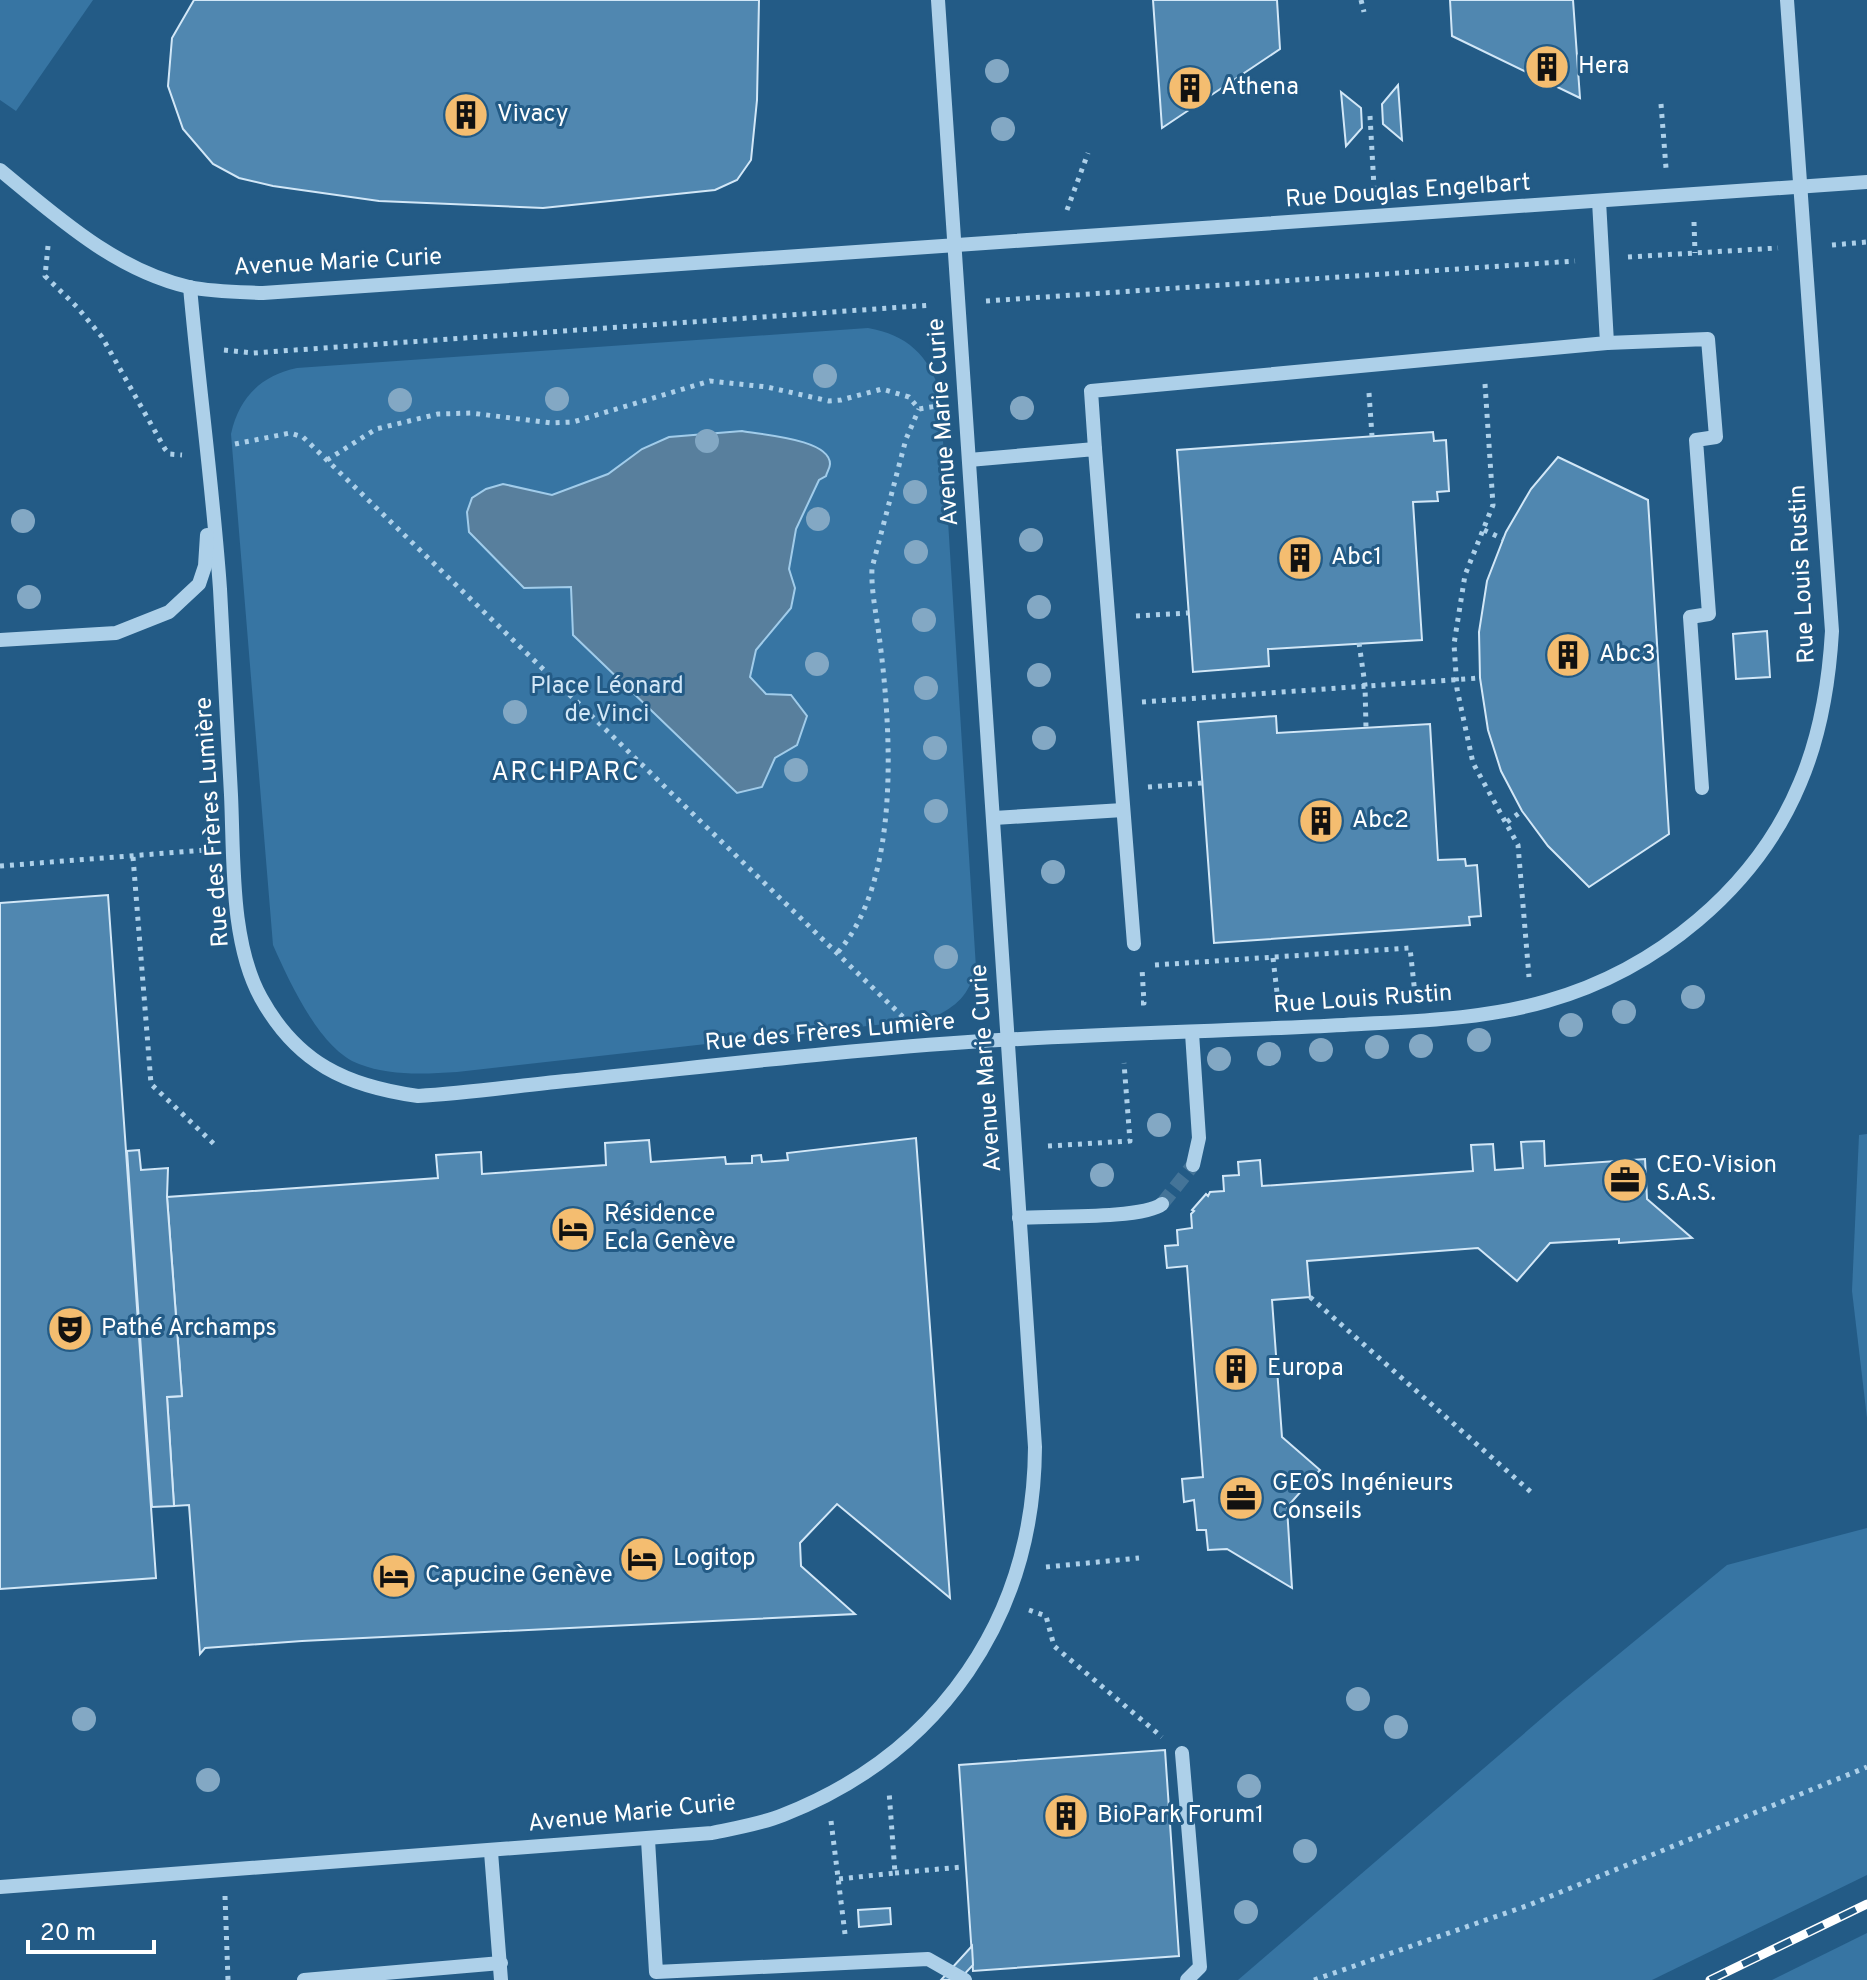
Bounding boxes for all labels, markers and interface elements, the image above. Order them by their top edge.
building icon: Hera [1523,43,1571,91]
place label: Hera [1578,52,1629,82]
building icon: Athena [1166,64,1214,112]
place label: Athena [1221,73,1299,103]
building icon: Vivacy [442,91,490,139]
place label: Vivacy [497,100,568,130]
street label: Rue Douglas Engelbart [1284,168,1532,216]
street label: Avenue Marie Curie [233,243,443,283]
street label: Avenue Marie Curie [922,317,966,527]
street label: Rue Louis Rustin [1783,484,1823,664]
building icon: Abc1 [1276,534,1324,582]
place label: Abc1 [1331,543,1382,573]
building icon: Abc3 [1544,631,1592,679]
place label: Abc3 [1599,640,1656,670]
park label: Place Léonard de Vinci [530,672,684,730]
street label: Rue des Frères Lumière [189,696,237,948]
district label: ARCHPARC [491,757,641,790]
building icon: Abc2 [1297,797,1345,845]
place label: Abc2 [1352,806,1409,836]
street label: Avenue Marie Curie [965,963,1009,1173]
street label: Rue Louis Rustin [1273,979,1453,1021]
street label: Rue des Frères Lumière [704,1007,956,1059]
place label: CEO-Vision S.A.S. [1656,1151,1777,1209]
office icon: CEO-Vision S.A.S. [1601,1156,1649,1204]
place label: Résidence Ecla Genève [604,1200,736,1258]
hotel icon: Résidence Ecla Genève [549,1205,597,1253]
theatre icon: Pathé Archamps [46,1305,94,1353]
place label: Pathé Archamps [101,1314,277,1344]
building icon: Europa [1212,1345,1260,1393]
place label: Europa [1267,1354,1344,1384]
place label: GEOS Ingénieurs Conseils [1272,1469,1454,1527]
office icon: GEOS Ingénieurs Conseils [1217,1474,1265,1522]
hotel icon: Logitop [618,1535,666,1583]
place label: Logitop [673,1544,755,1574]
hotel icon: Capucine Genève [370,1552,418,1600]
place label: Capucine Genève [425,1561,613,1591]
street label: Avenue Marie Curie [527,1788,737,1840]
building icon: BioPark Forum1 [1042,1792,1090,1840]
place label: BioPark Forum1 [1097,1801,1264,1831]
scale bar [28,1904,154,1954]
text: 20 m [40,1919,96,1949]

